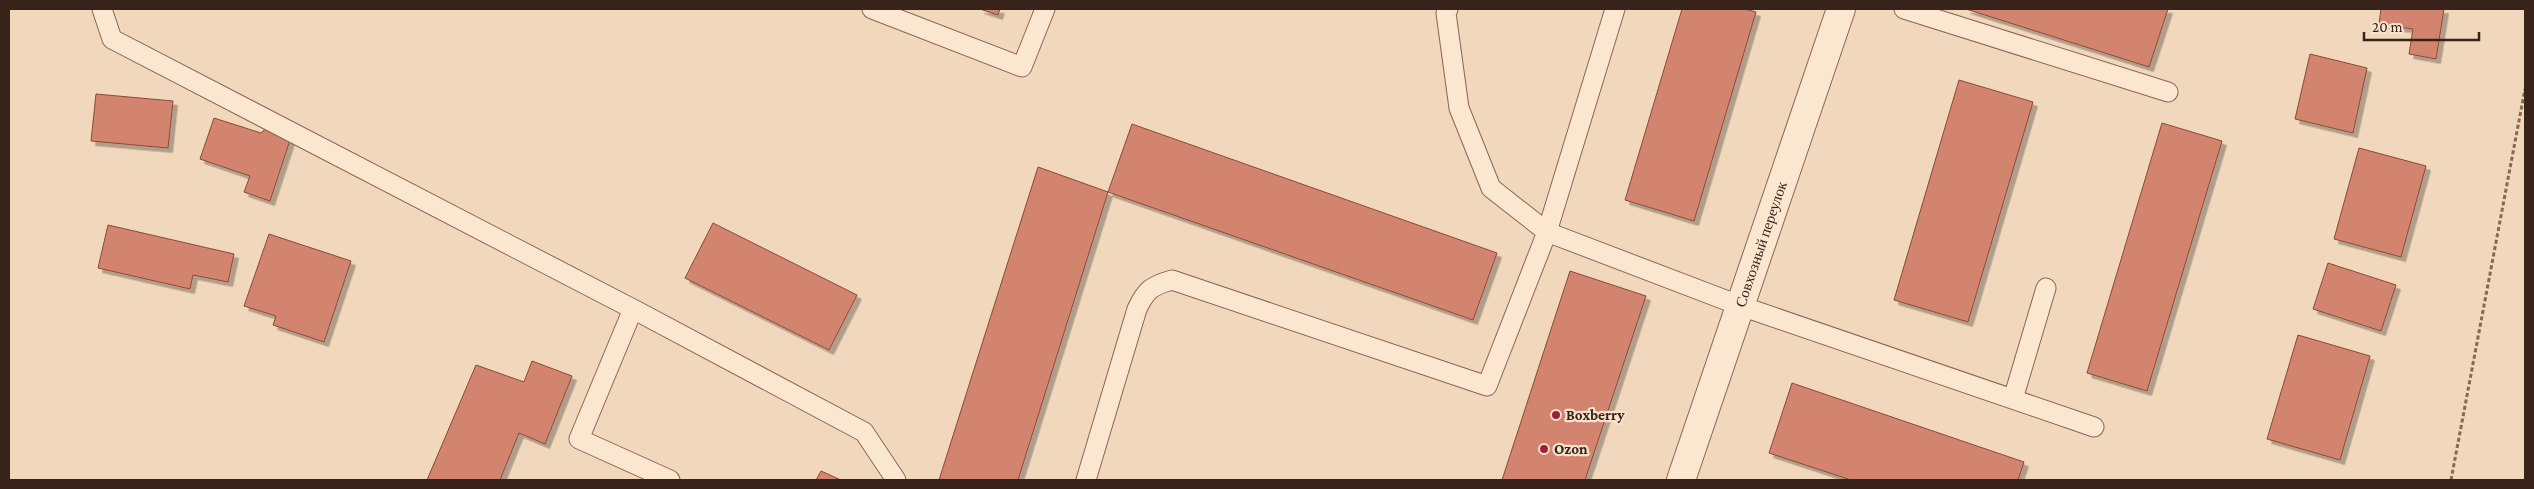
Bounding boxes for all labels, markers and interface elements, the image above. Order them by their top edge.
scale bar [2364,10,2479,42]
text: 20 m [2372,19,2403,35]
street label: Совхозный переулок [1732,179,1790,309]
place label: Boxberry [1566,407,1625,423]
marker: Boxberry [1550,409,1562,421]
place label: Ozon [1554,441,1588,457]
marker: Ozon [1538,443,1550,455]

